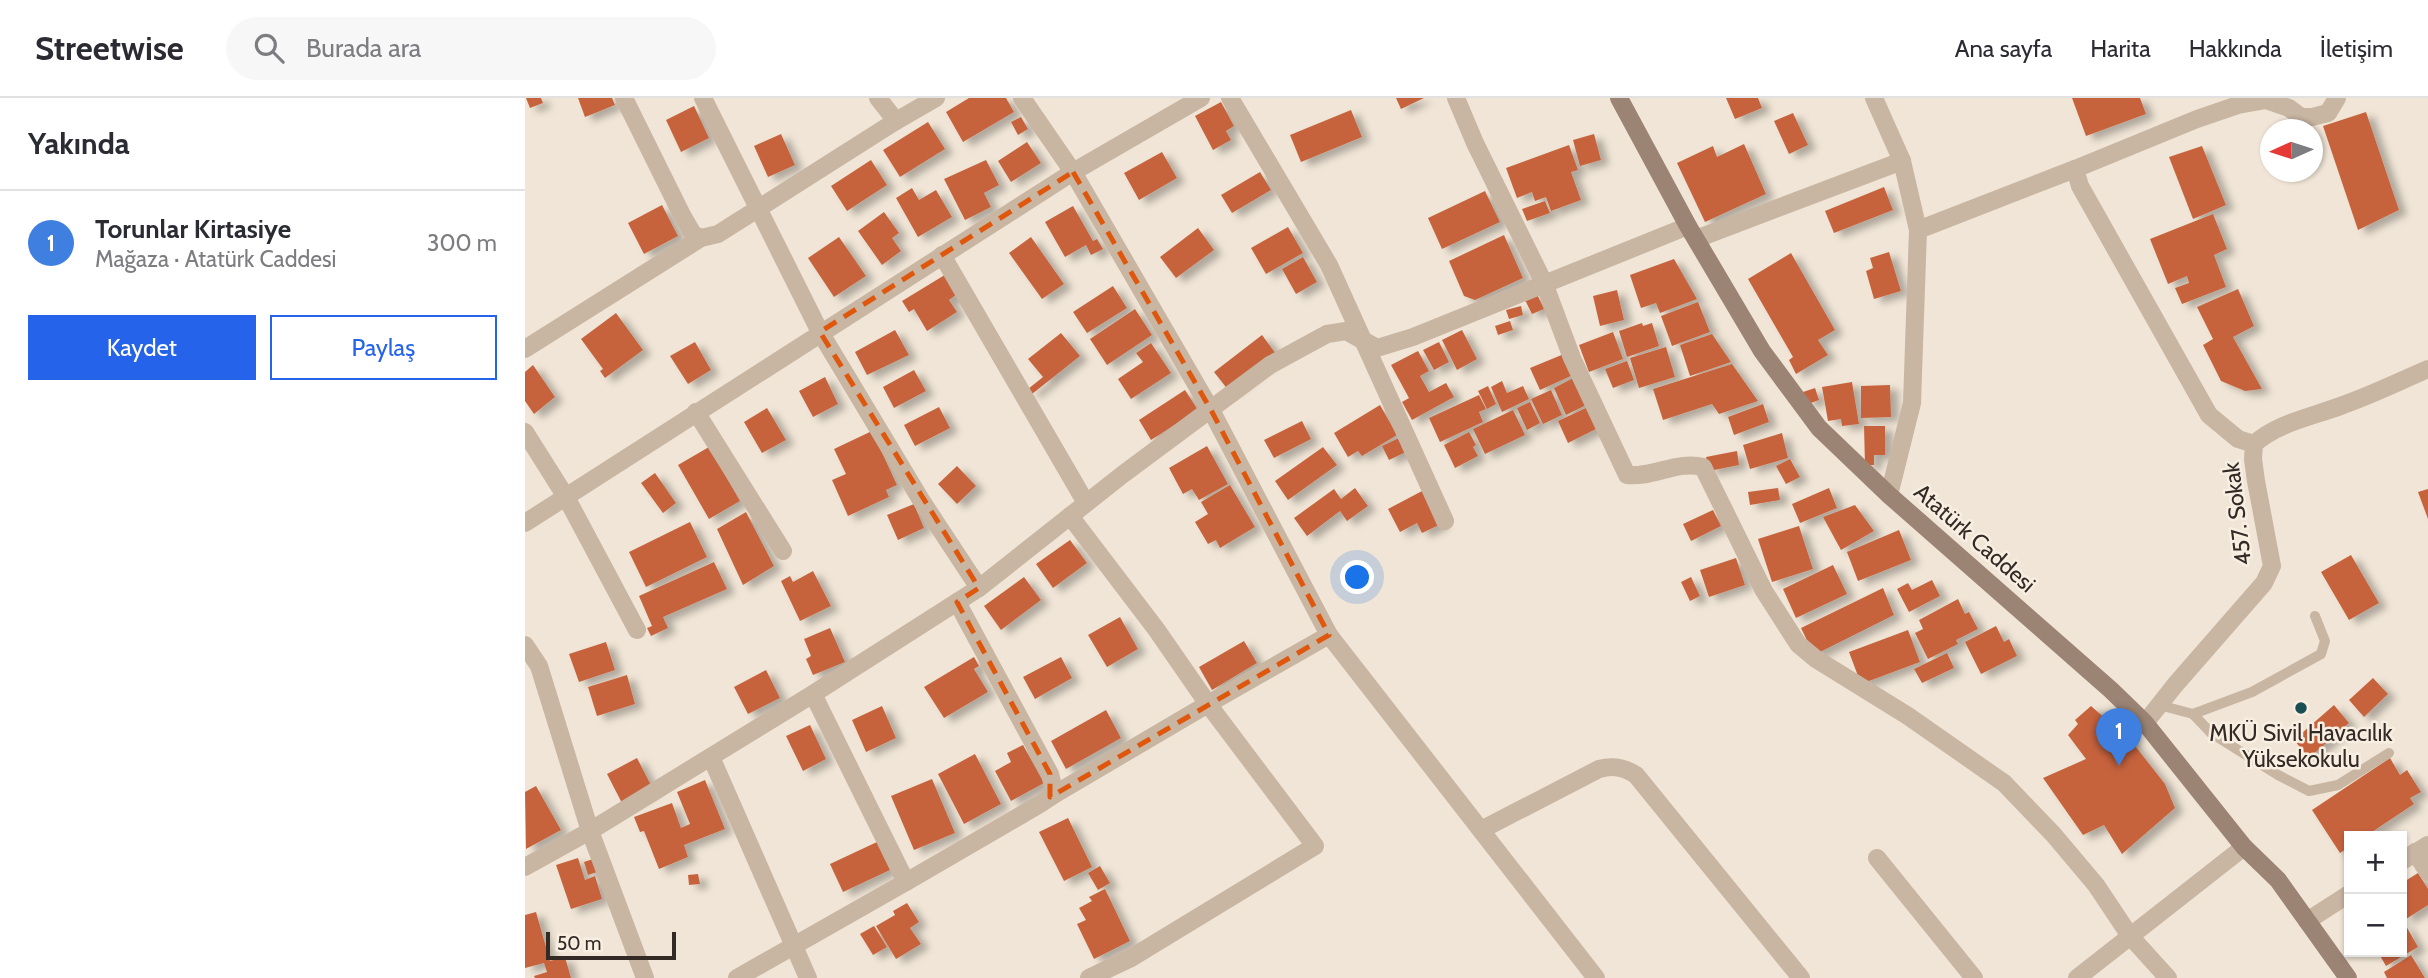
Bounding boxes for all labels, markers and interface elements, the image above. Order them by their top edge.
search box [226,17,716,80]
text: Streetwise [35,28,184,68]
icon: search [250,29,288,67]
text: Burada ara [306,32,421,64]
text: Ana sayfa [1955,34,2052,63]
text: Harita [2090,34,2151,63]
text: Hakkında [2189,34,2282,63]
text: İletişim [2320,34,2393,63]
north arrow [2260,119,2323,182]
text: Yakında [28,125,130,162]
text: Torunlar Kirtasiye [95,213,291,245]
text: 1 [47,229,55,257]
text: 300 m [427,229,497,257]
text: Mağaza · Atatürk Caddesi [95,245,336,273]
button: Kaydet [28,315,256,380]
button: Paylaş [270,315,497,380]
street label: 457. Sokak [2217,460,2257,567]
street label: Atatürk Caddesi [1909,478,2041,598]
your location [1340,560,1374,594]
marker: MKÜ Sivil Havacılık Yüksekokulu [2293,700,2309,716]
pin: 1 [2096,708,2142,766]
place label: MKÜ Sivil Havacılık Yüksekokulu [2209,719,2393,773]
map controls [2344,831,2407,957]
button: + [2344,831,2407,894]
button: − [2344,894,2407,957]
scale bar [546,929,675,961]
text: 50 m [557,932,601,955]

